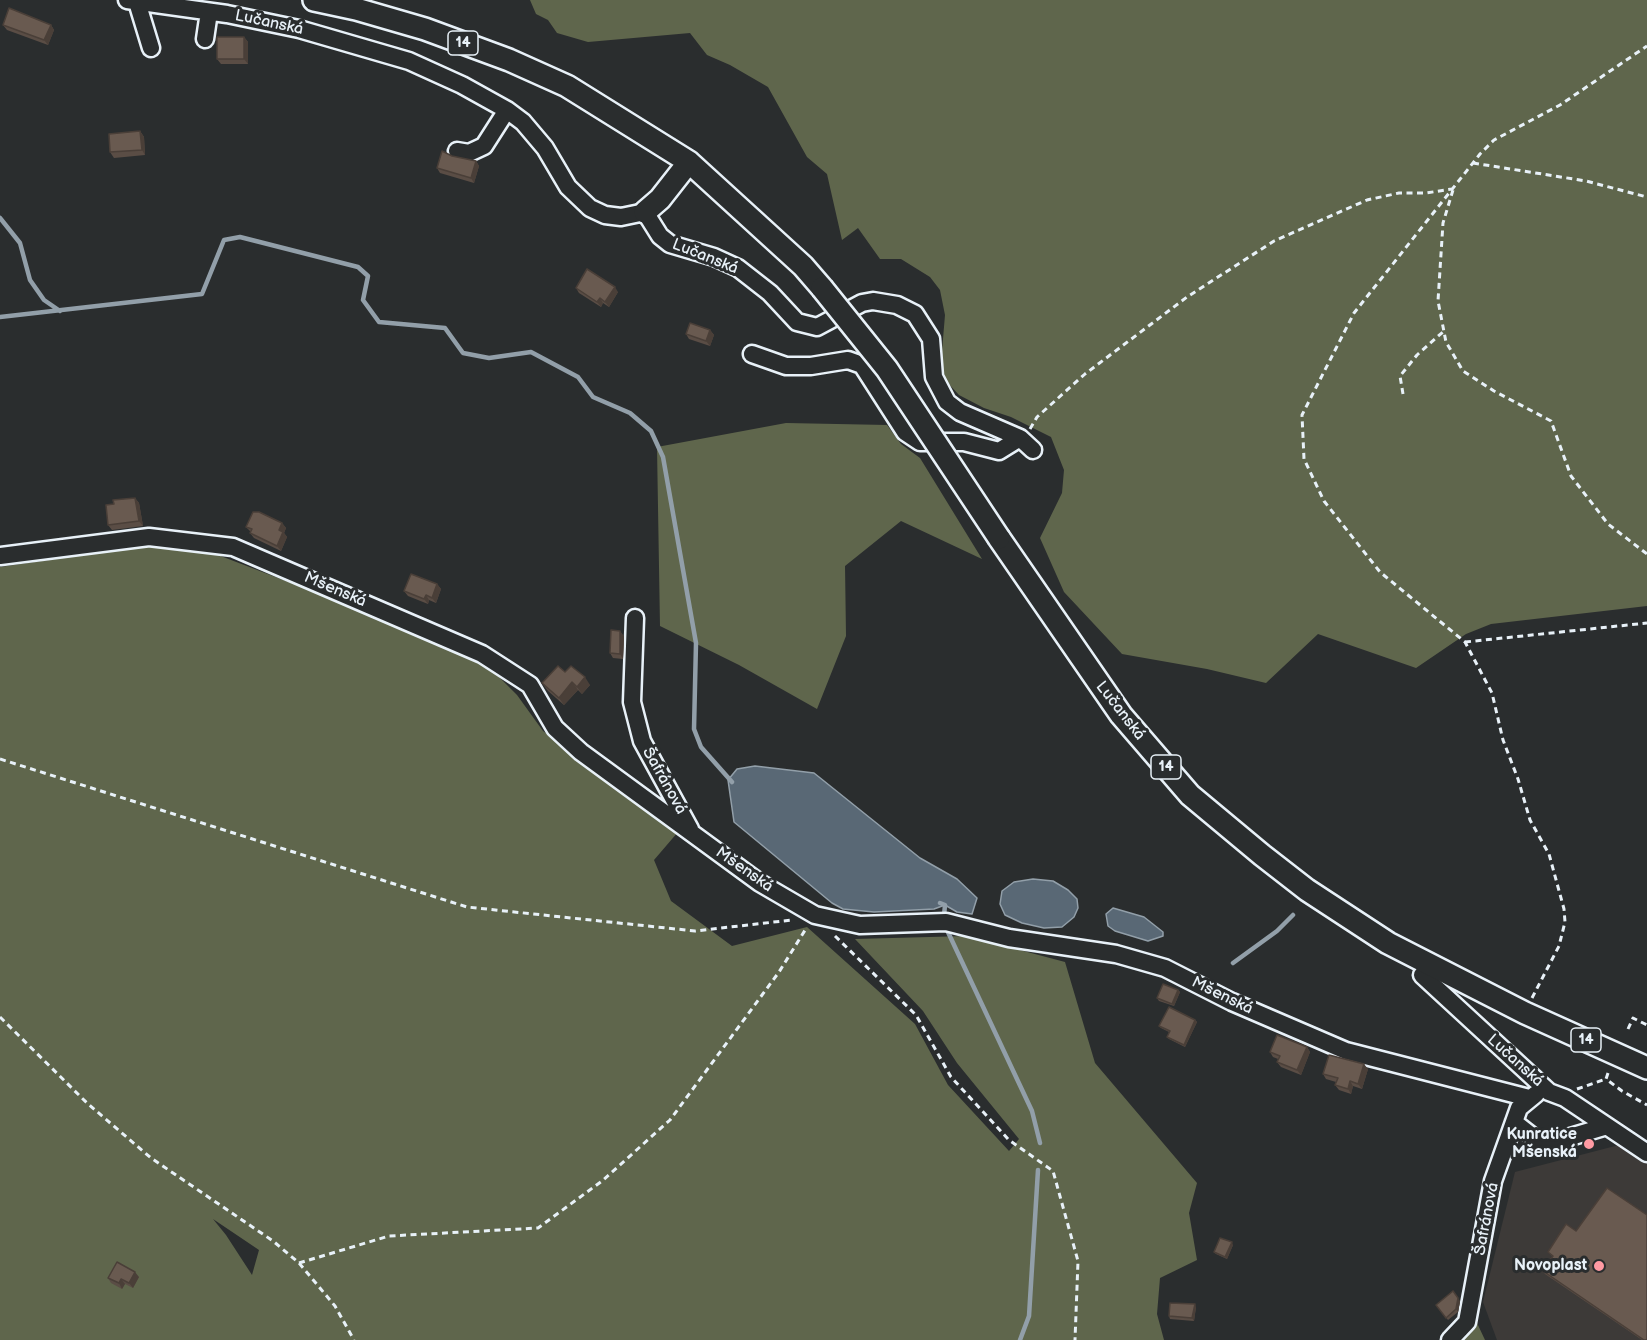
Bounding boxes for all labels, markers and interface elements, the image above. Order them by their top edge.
street label: Lučanská [233,6,305,40]
road number: 14 [448,31,478,55]
street label: Lučanská [669,235,741,279]
street label: Mšenská [301,568,369,612]
street label: Lučanská [1091,678,1149,744]
street label: Šafránová [638,744,690,818]
road number: 14 [1151,755,1181,779]
street label: Mšenská [712,843,776,897]
street label: Mšenská [1188,973,1256,1019]
road number: 14 [1571,1028,1601,1052]
street label: Lučanská [1483,1031,1547,1091]
place label: Kunratice Mšenská [1507,1125,1577,1163]
marker: Kunratice Mšenská [1582,1137,1596,1151]
street label: Šafránová [1471,1181,1503,1257]
place label: Novoplast [1514,1256,1587,1276]
marker: Novoplast [1592,1259,1606,1273]

